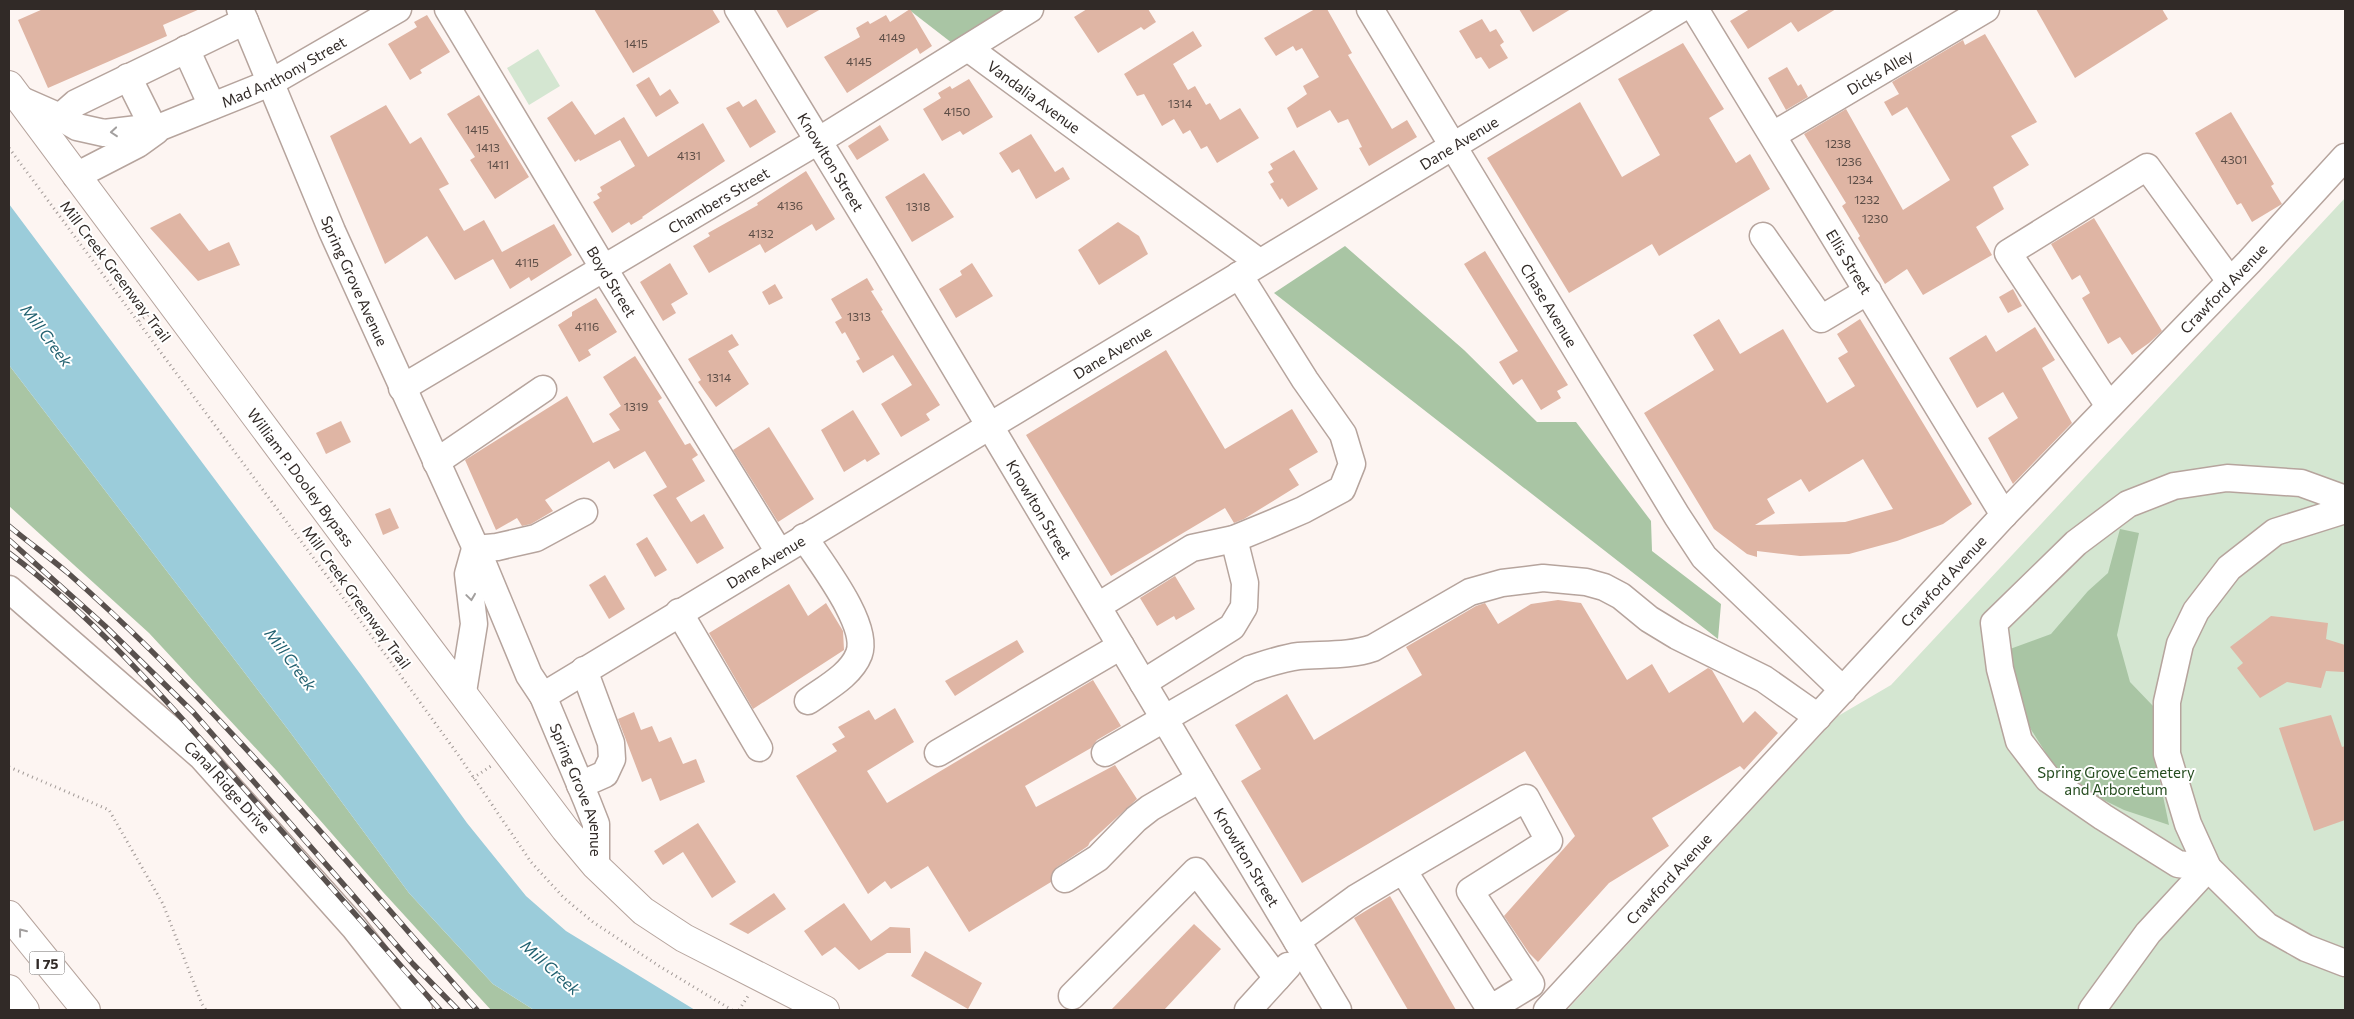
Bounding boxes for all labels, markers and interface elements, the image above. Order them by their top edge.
house number: 4149 [879,30,905,44]
street label: Mad Anthony Street [219,32,349,111]
house number: 1415 [624,36,648,50]
street label: Dicks Alley [1843,45,1916,98]
house number: 4145 [846,54,872,68]
street label: Vandalia Avenue [984,56,1084,137]
house number: 1314 [1168,96,1192,110]
house number: 4150 [944,104,971,118]
street label: Knowlton Street [794,109,868,214]
street label: Dane Avenue [1416,112,1501,173]
house number: 1415 [465,122,489,136]
one-way arrow [110,126,118,137]
house number: 1238 [1825,136,1851,150]
house number: 1413 [476,140,500,154]
house number: 4131 [677,148,701,162]
house number: 4301 [2220,152,2248,166]
house number: 1236 [1836,154,1862,168]
house number: 1411 [487,157,509,171]
street label: Chambers Street [665,163,772,237]
house number: 1234 [1847,172,1873,186]
house number: 1232 [1854,192,1880,206]
street label: Mill Creek Greenway Trail [57,197,175,345]
house number: 4136 [777,198,803,212]
house number: 1318 [906,199,930,213]
house number: 1230 [1862,211,1888,225]
street label: Spring Grove Avenue [318,213,392,349]
house number: 4132 [748,226,774,240]
street label: Ellis Street [1823,226,1876,297]
street label: Crawford Avenue [2176,240,2271,337]
street label: Boyd Street [583,243,640,320]
house number: 4115 [515,255,539,269]
street label: Chase Avenue [1517,260,1581,350]
water label: Mill Creek [17,300,77,370]
house number: 1313 [847,309,871,323]
house number: 4116 [575,319,599,333]
street label: Dane Avenue [1070,321,1155,383]
house number: 1314 [707,370,731,384]
house number: 1319 [624,399,648,413]
street label: William P. Dooley Bypass [244,404,359,550]
street label: Knowlton Street [1003,456,1076,562]
street label: Mill Creek Greenway Trail [299,522,415,672]
street label: Dane Avenue [723,531,808,592]
street label: Crawford Avenue [1897,532,1990,630]
one-way arrow [465,593,476,601]
water label: Mill Creek [261,624,321,694]
street label: Spring Grove Avenue [546,720,605,857]
street label: Canal Ridge Drive [181,737,274,837]
park label: Spring Grove Cemetery and Arboretum [2037,763,2195,798]
street label: Knowlton Street [1210,804,1283,910]
street label: Crawford Avenue [1622,829,1715,928]
one-way arrow [19,928,28,938]
water label: Mill Creek [517,935,585,999]
road number: I 75 [30,951,64,974]

